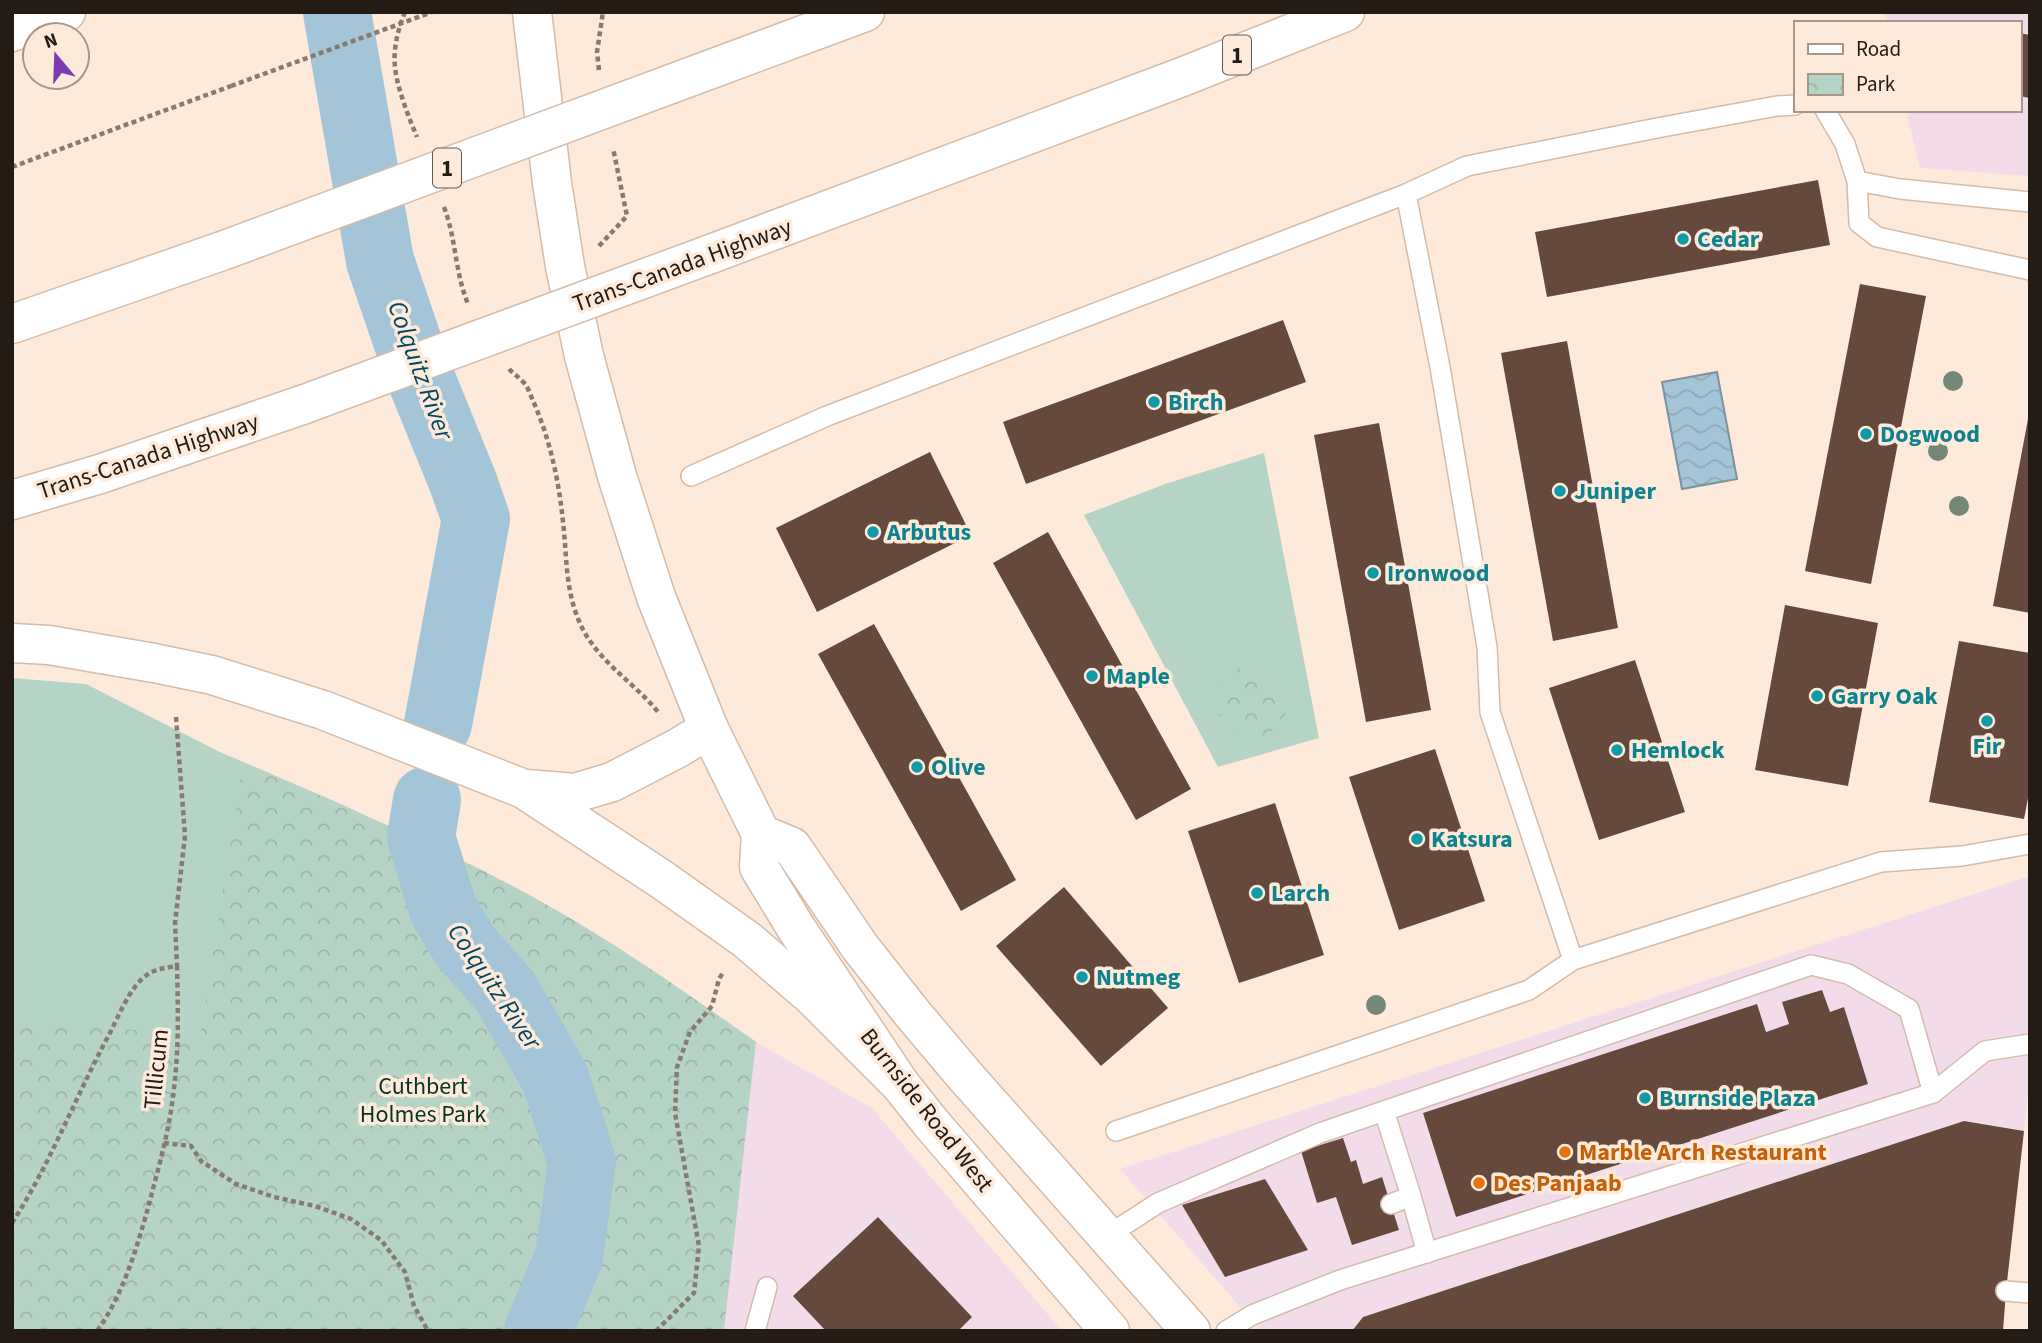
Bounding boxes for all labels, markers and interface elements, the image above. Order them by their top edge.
north arrow [21,21,91,91]
legend [1794,21,2021,112]
text: N [41,27,61,56]
text: Road [1856,34,1901,64]
road number: 1 [1223,36,1251,74]
text: Park [1856,69,1896,99]
road number: 1 [433,148,461,188]
street label: Trans-Canada Highway [568,210,797,321]
place label: Cedar [1697,222,1760,257]
marker: Cedar [1675,231,1691,247]
water label: Colquitz River [378,295,463,446]
place label: Birch [1168,385,1223,420]
marker: Birch [1146,394,1162,410]
street label: Trans-Canada Highway [33,404,263,509]
place label: Dogwood [1880,417,1980,452]
marker: Dogwood [1858,426,1874,442]
place label: Juniper [1574,474,1656,509]
marker: Juniper [1552,483,1568,499]
place label: Arbutus [886,515,971,550]
marker: Arbutus [865,524,881,540]
place label: Ironwood [1387,556,1489,591]
marker: Ironwood [1365,565,1381,581]
place label: Maple [1106,659,1170,694]
marker: Maple [1084,668,1100,684]
place label: Garry Oak [1831,679,1939,714]
marker: Garry Oak [1809,688,1825,704]
marker: Fir [1979,713,1995,729]
place label: Fir [1973,729,2002,764]
place label: Hemlock [1631,733,1726,768]
marker: Hemlock [1609,742,1625,758]
place label: Olive [931,750,986,785]
marker: Olive [909,759,925,775]
place label: Katsura [1431,822,1513,857]
marker: Katsura [1409,831,1425,847]
place label: Larch [1271,876,1330,911]
marker: Larch [1249,885,1265,901]
water label: Colquitz River [439,916,551,1058]
place label: Nutmeg [1096,960,1181,995]
marker: Nutmeg [1074,969,1090,985]
street label: Burnside Road West [851,1021,1002,1200]
street label: Tillicum [135,1027,178,1111]
park label: Cuthbert Holmes Park [360,1069,486,1132]
place label: Burnside Plaza [1659,1081,1816,1116]
marker: Burnside Plaza [1637,1090,1653,1106]
place label: Marble Arch Restaurant [1579,1135,1827,1170]
marker: Marble Arch Restaurant [1557,1144,1573,1160]
place label: Des Panjaab [1493,1166,1622,1201]
marker: Des Panjaab [1471,1175,1487,1191]

